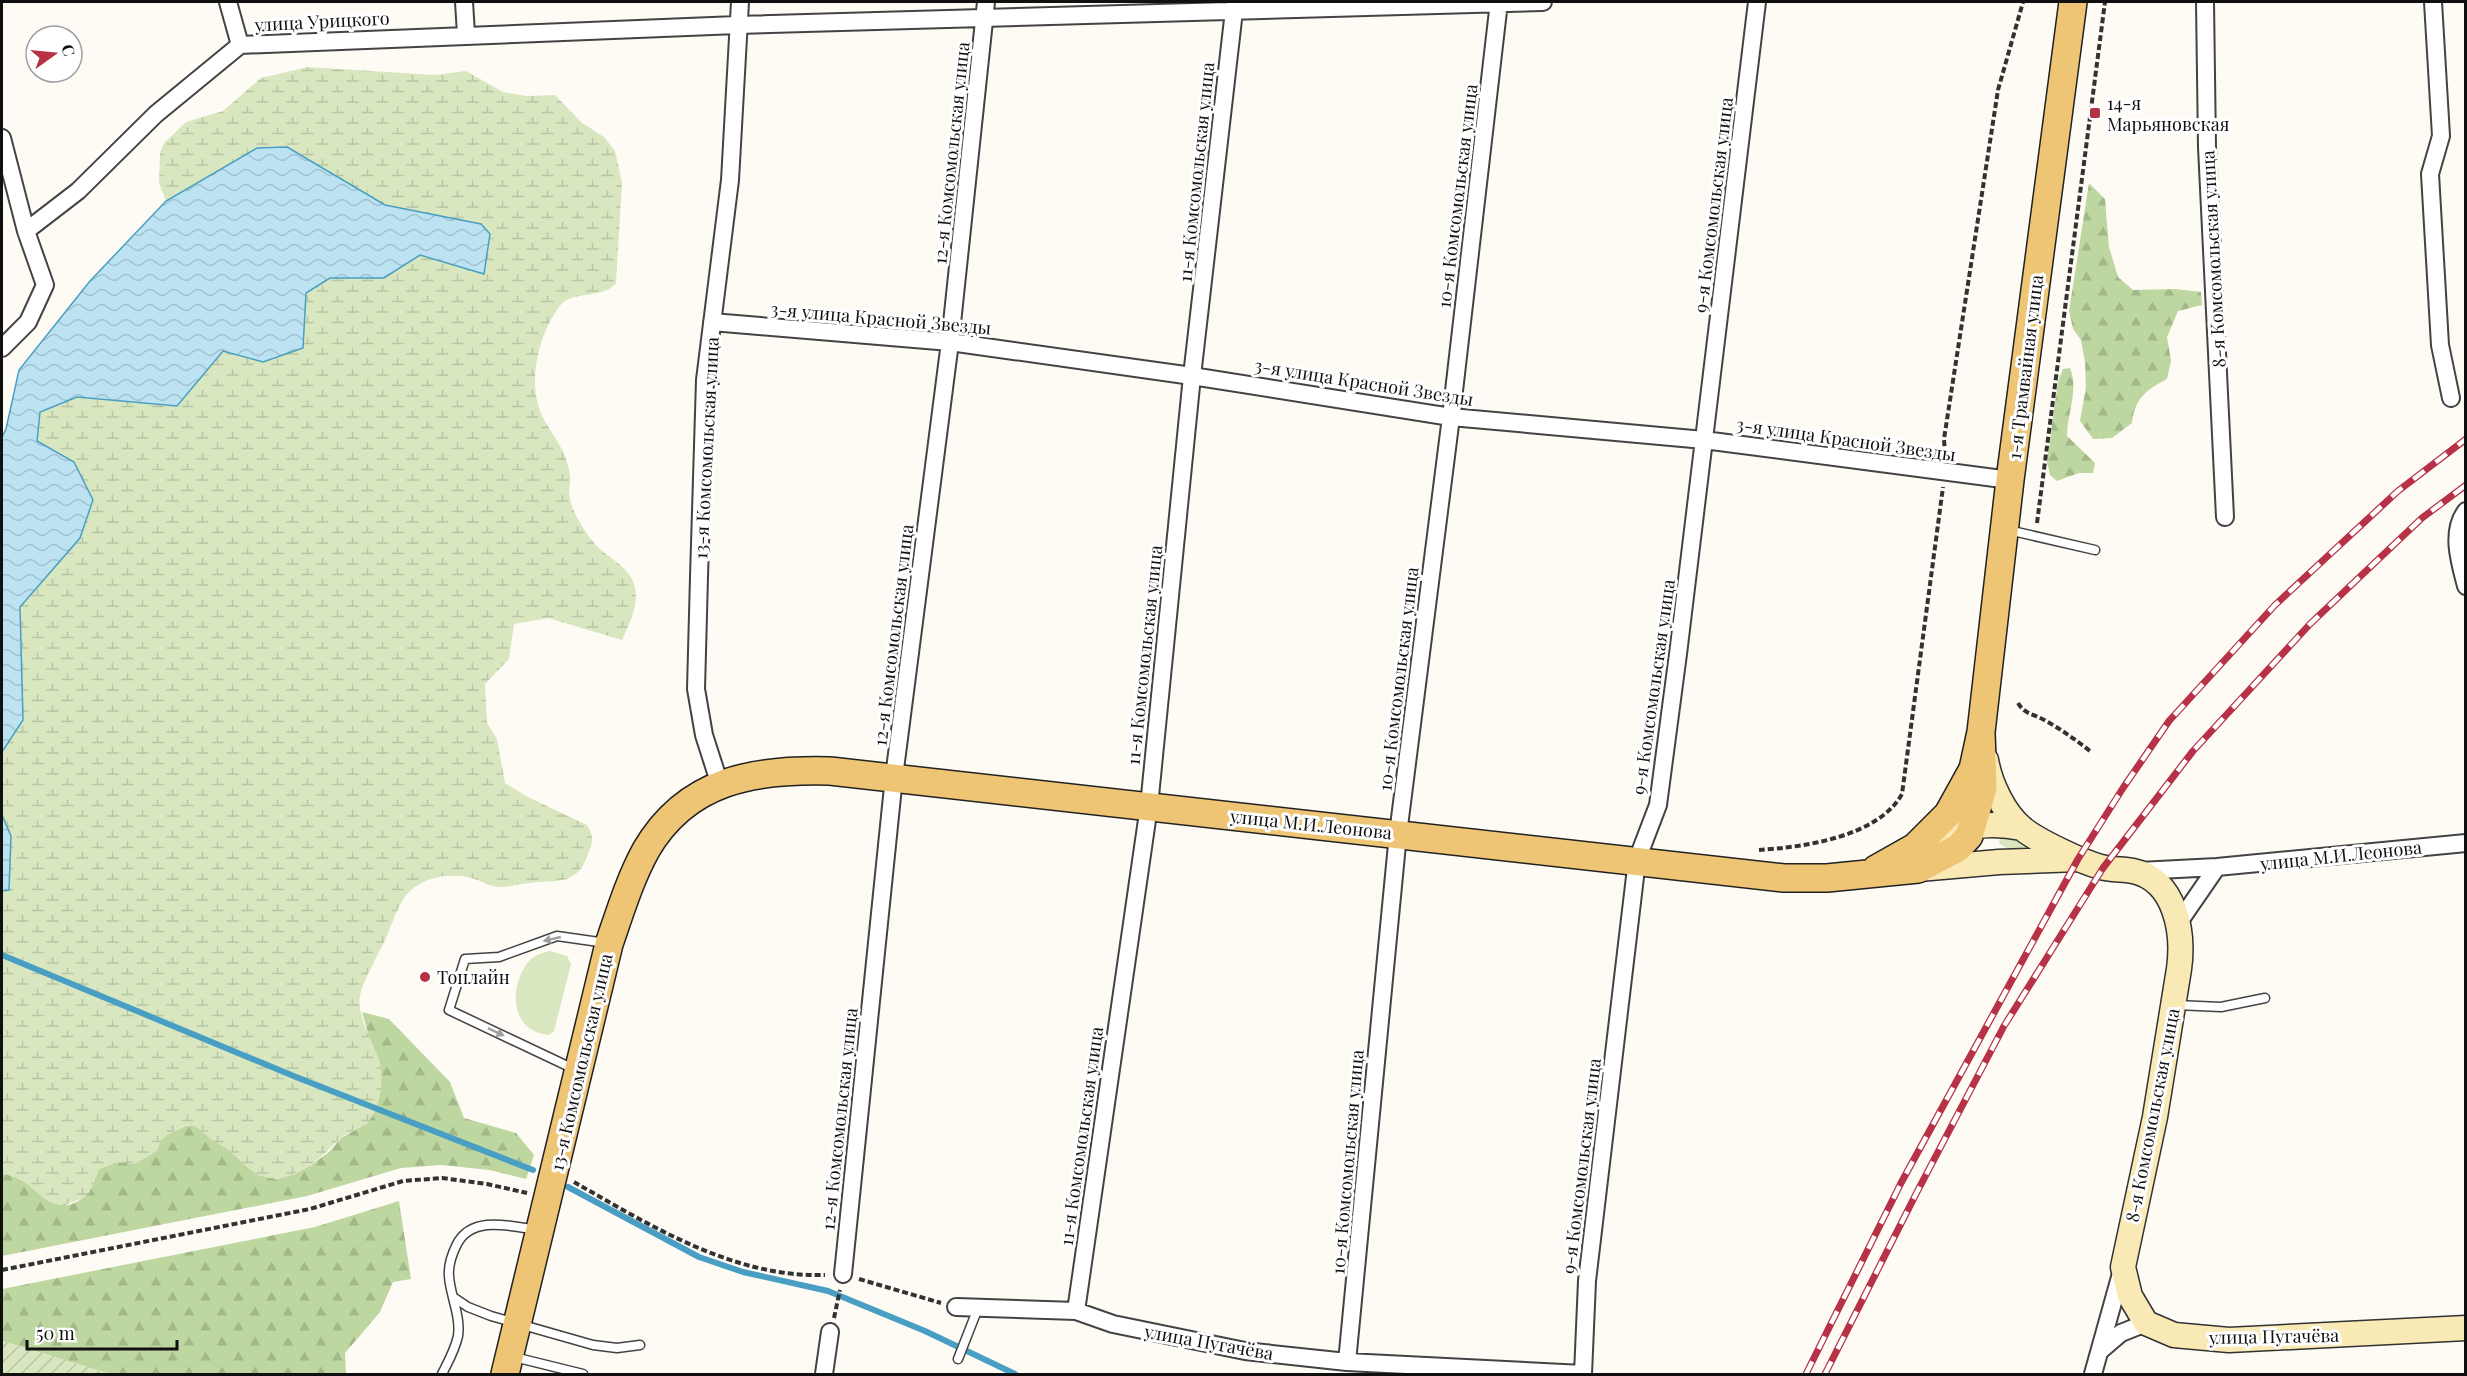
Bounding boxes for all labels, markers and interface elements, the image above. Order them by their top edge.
street label: улица Урицкого [253,5,390,37]
north arrow [24,24,84,84]
street label: 12-я Комсомольская улица [927,41,975,265]
text: С [57,42,81,58]
street label: 11-я Комсомольская улица [1173,61,1219,283]
street label: 10-я Комсомольская улица [1431,83,1483,309]
place label: 14-я Марьяновская [2107,91,2230,136]
street label: 9-я Комсомольская улица [1688,96,1738,314]
marker: 14-я Марьяновская [2088,106,2102,120]
street label: 8-я Комсомольская улица [2195,150,2231,368]
street label: 1-я Трамвайная улица [2002,273,2048,461]
street label: 3-я улица Красной Звезды [770,296,993,340]
street label: 13-я Комсомольская улица [688,336,724,560]
street label: 3-я улица Красной Звезды [1253,353,1476,411]
street label: 3-я улица Красной Звезды [1735,412,1958,466]
street label: 12-я Комсомольская улица [867,523,919,747]
street label: 11-я Комсомольская улица [1121,544,1167,766]
street label: 10-я Комсомольская улица [1372,566,1424,792]
street label: 9-я Комсомольская улица [1626,578,1680,796]
street label: улица М.И.Леонова [1228,803,1393,844]
street label: улица М.И.Леонова [2258,835,2423,876]
one-way arrow [543,935,561,945]
street label: 13-я Комсомольская улица [544,951,618,1173]
place label: Топлайн [437,965,510,989]
marker: Топлайн [418,970,432,984]
street label: 8-я Комсомольская улица [2119,1006,2185,1224]
street label: 12-я Комсомольская улица [815,1007,863,1231]
street label: 11-я Комсомольская улица [1054,1025,1108,1247]
one-way arrow [488,1028,505,1037]
street label: 10-я Комсомольская улица [1325,1049,1369,1275]
street label: 9-я Комсомольская улица [1556,1057,1606,1275]
scale bar [27,1313,177,1351]
street label: улица Пугачёва [1142,1319,1275,1365]
text: 50 m [36,1321,75,1345]
street label: улица Пугачёва [2208,1323,2339,1349]

